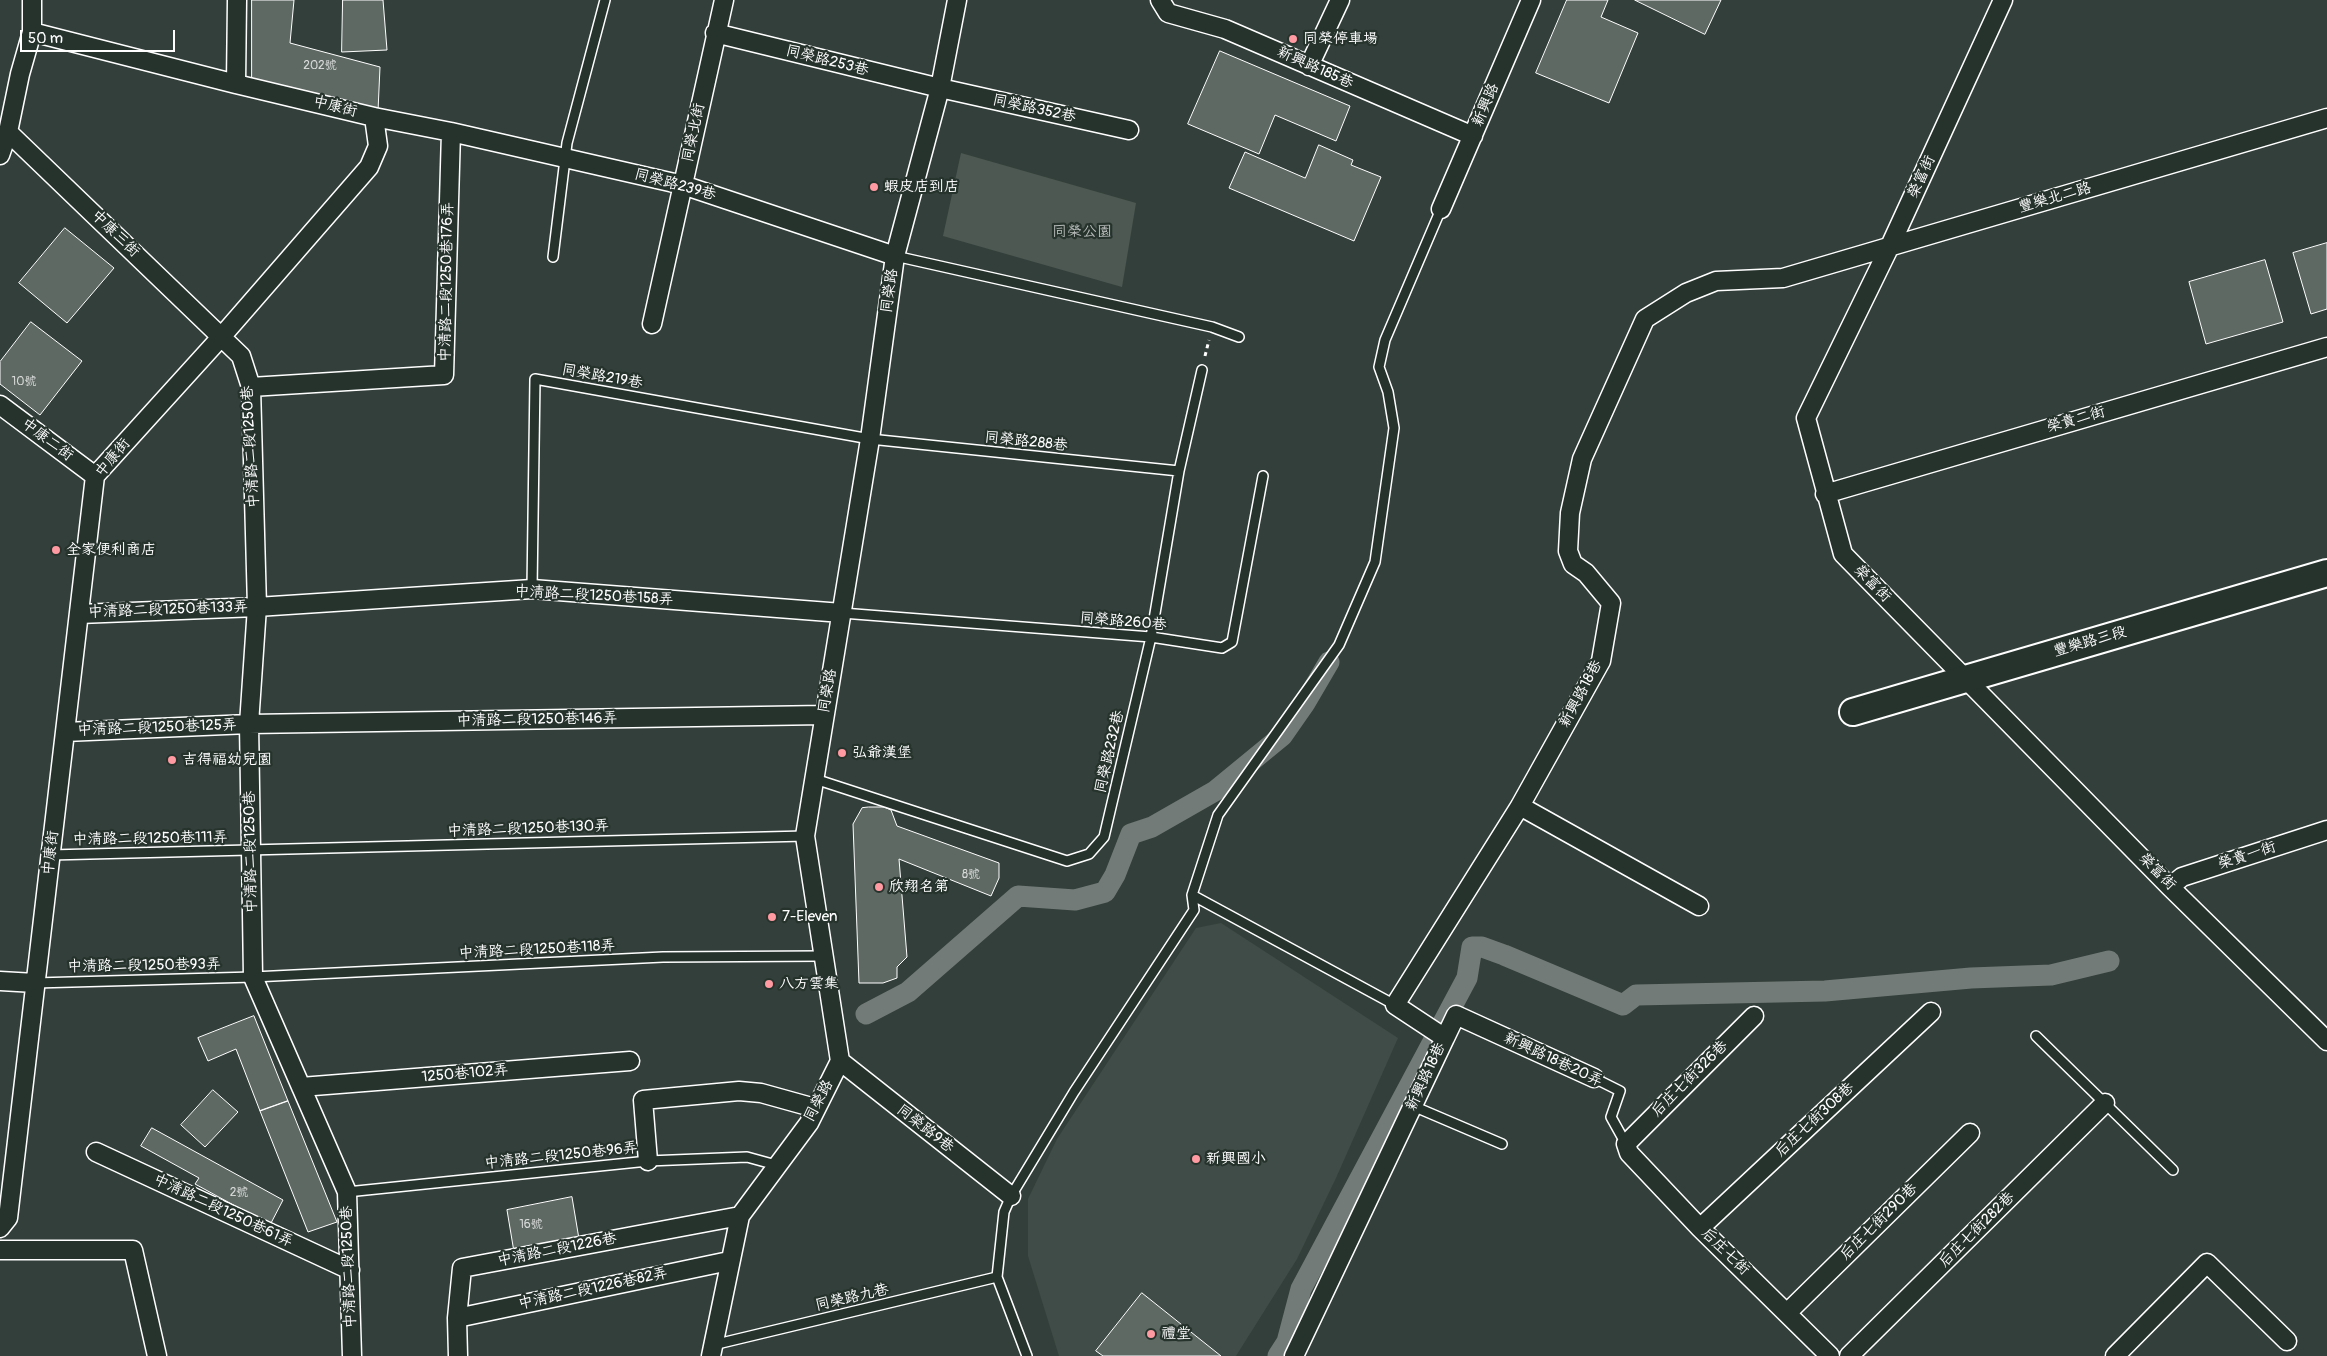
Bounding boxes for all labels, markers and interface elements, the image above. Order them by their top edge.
scale bar [22,20,178,52]
text: 50 m [28,29,63,48]
place label: 同榮停車場 [1303,30,1378,48]
marker: 同榮停車場 [1287,33,1299,45]
street label: 同榮路253巷 [784,42,870,80]
street label: 新興路185巷 [1274,43,1356,93]
house number: 202號 [303,59,337,73]
street label: 新興路 [1469,81,1503,129]
street label: 同榮路352巷 [991,91,1077,127]
street label: 中康街 [311,93,359,121]
street label: 同榮北街 [679,102,709,164]
street label: 榮富街 [1904,153,1940,201]
street label: 同榮路239巷 [632,165,718,205]
place label: 蝦皮店到店 [884,178,959,196]
street label: 豐樂北二路 [2016,179,2094,217]
marker: 蝦皮店到店 [868,181,880,193]
street label: 中清路二段1250巷176弄 [437,202,457,362]
street label: 中康三街 [87,207,143,261]
park label: 同榮公園 [1052,223,1112,241]
street label: 同榮路 [878,267,902,315]
street label: 同榮路219巷 [560,361,644,393]
house number: 10號 [12,375,36,389]
street label: 中清路二段1250巷 [239,385,263,509]
street label: 榮貴二街 [2045,403,2107,437]
street label: 中康二街 [18,415,76,465]
street label: 同榮路288巷 [984,429,1068,455]
street label: 中康街 [92,435,134,481]
place label: 全家便利商店 [66,541,156,559]
marker: 全家便利商店 [50,544,62,556]
street label: 榮富街 [1850,562,1894,606]
street label: 中清路二段1250巷158弄 [514,583,674,609]
street label: 中清路二段1250巷133弄 [88,598,248,622]
street label: 同榮路260巷 [1079,609,1167,635]
street label: 豐樂路三段 [2051,623,2129,661]
street label: 新興路18巷 [1556,657,1606,731]
street label: 同榮路 [815,667,841,715]
street label: 同榮路232巷 [1092,709,1128,795]
street label: 中清路二段1250巷146弄 [456,710,618,730]
street label: 中清路二段1250巷125弄 [77,716,237,740]
place label: 弘爺漢堡 [852,744,912,762]
marker: 弘爺漢堡 [836,747,848,759]
place label: 吉得福幼兒園 [182,751,272,769]
marker: 吉得福幼兒園 [166,754,178,766]
street label: 中清路二段1250巷 [241,791,261,913]
street label: 中清路二段1250巷130弄 [447,817,609,841]
street label: 中清路二段1250巷111弄 [72,829,228,849]
street label: 中康街 [39,830,63,876]
street label: 榮貴一街 [2216,838,2278,874]
street label: 榮富街 [2135,850,2179,894]
house number: 8號 [962,868,980,882]
place label: 欣翔名第 [889,878,949,896]
marker: 欣翔名第 [873,881,885,893]
place label: 7-Eleven [782,908,837,926]
marker: 7-Eleven [766,911,778,923]
street label: 中清路二段1250巷118弄 [458,937,616,963]
street label: 中清路二段1250巷93弄 [67,956,221,976]
place label: 八方雲集 [779,975,839,993]
marker: 八方雲集 [763,978,775,990]
street label: 新興路18巷20弄 [1501,1029,1605,1091]
street label: 后庄七街326巷 [1648,1037,1732,1121]
street label: 新興路18巷 [1402,1040,1450,1114]
street label: 1250巷102弄 [421,1061,509,1087]
street label: 同榮路 [800,1077,838,1125]
street label: 后庄七街308巷 [1772,1079,1858,1161]
street label: 同榮路9巷 [893,1101,957,1157]
street label: 中清路二段1250巷96弄 [483,1139,639,1173]
place label: 新興國小 [1206,1150,1266,1168]
marker: 新興國小 [1190,1153,1202,1165]
street label: 中清路二段1250巷61弄 [150,1171,296,1251]
street label: 后庄七街290巷 [1837,1180,1921,1264]
house number: 2號 [230,1186,248,1200]
street label: 后庄七街282巷 [1936,1189,2018,1271]
street label: 中清路二段1250巷 [338,1205,360,1329]
house number: 16號 [519,1218,543,1232]
street label: 后庄七街 [1697,1225,1753,1279]
street label: 中清路二段1226巷 [496,1230,618,1270]
street label: 中清路二段1226巷82弄 [517,1264,669,1314]
street label: 同榮路九巷 [813,1281,891,1315]
place label: 禮堂 [1161,1325,1191,1343]
marker: 禮堂 [1145,1328,1157,1340]

